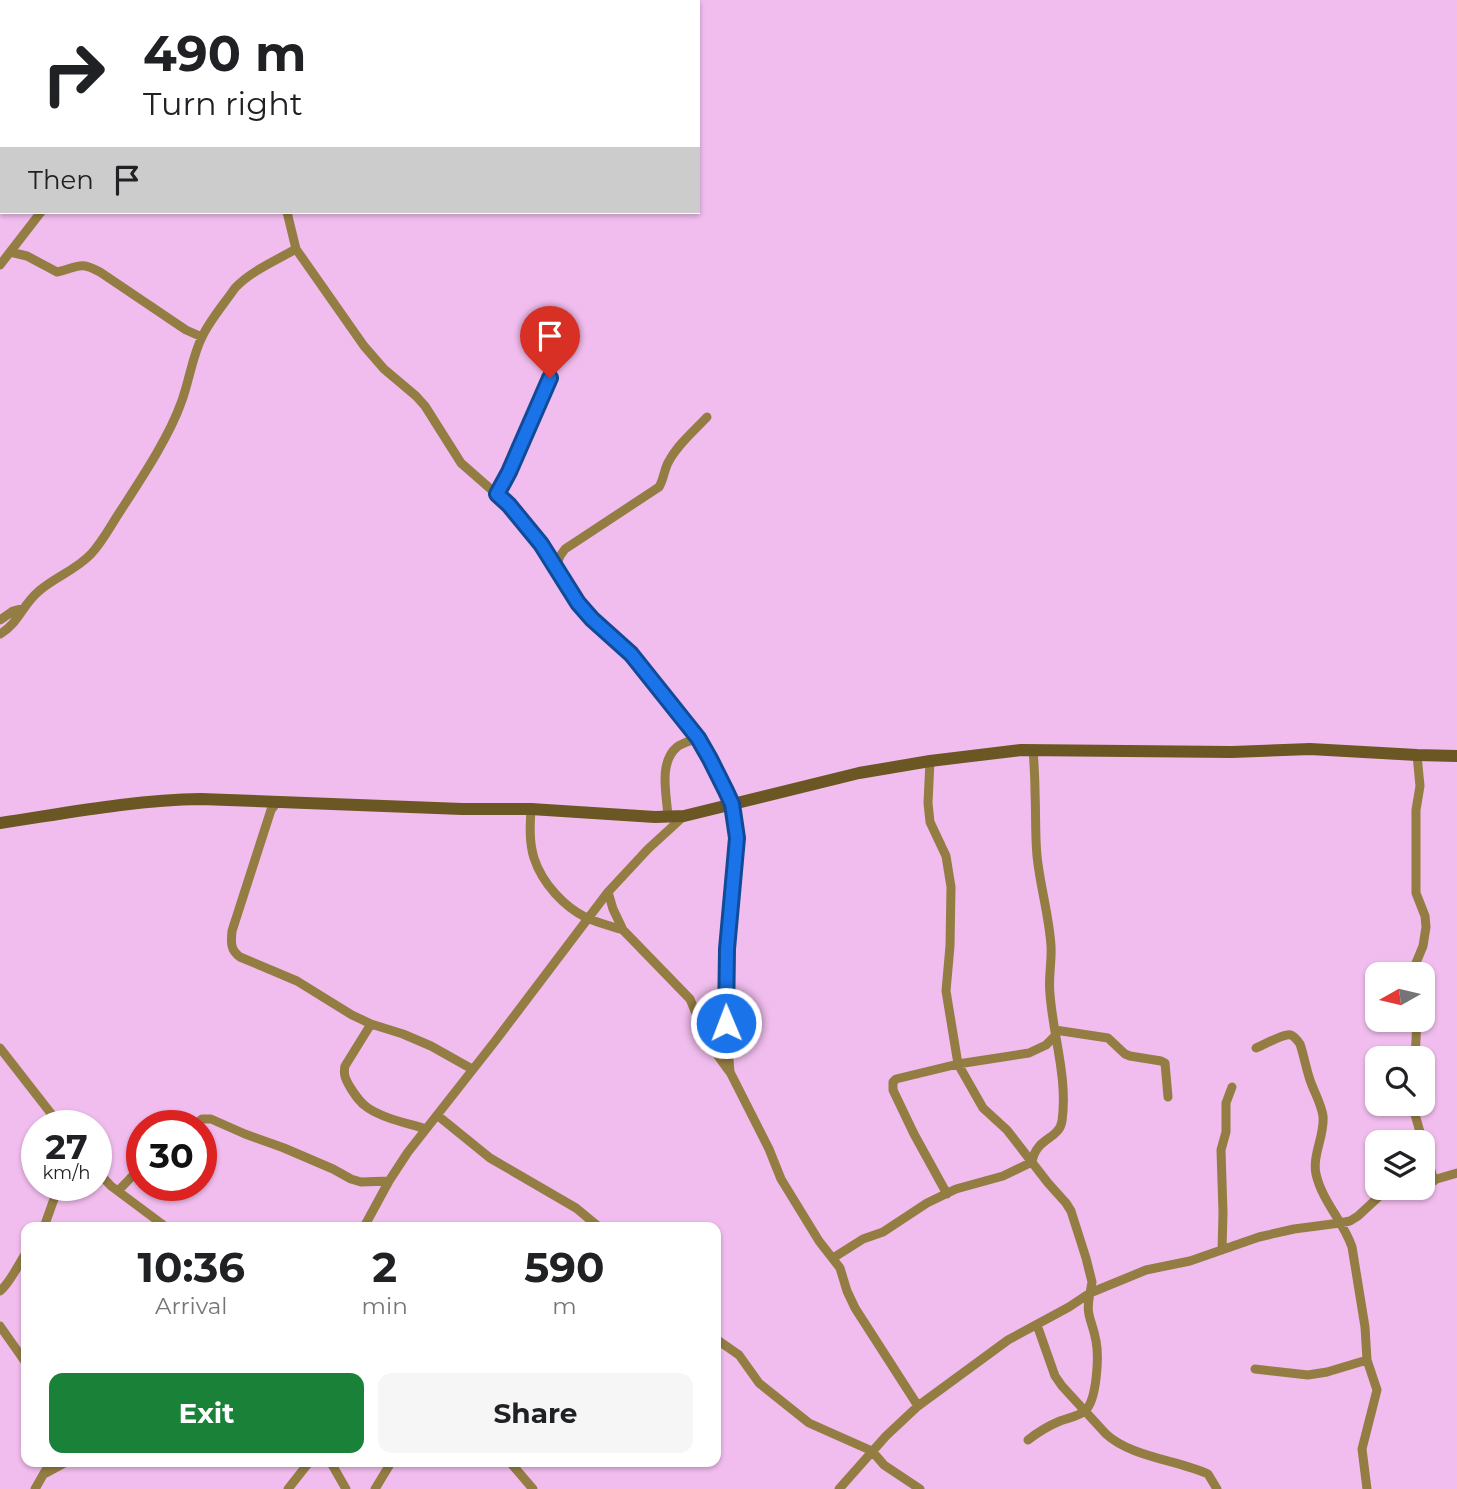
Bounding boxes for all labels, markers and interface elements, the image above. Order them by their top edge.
text: 490 m [143,24,306,83]
icon: right [28,28,119,119]
text: Turn right [143,84,303,123]
icon: arrive [108,161,146,199]
text: Then [28,164,94,196]
pin [520,306,580,378]
icon: arrive [531,317,569,355]
north arrow [1365,962,1435,1032]
map controls [1365,962,1435,1200]
position arrow [689,986,763,1060]
button: search [1365,1046,1435,1116]
speed limit sign: 30 [126,1110,217,1201]
text: 27 [45,1125,88,1168]
button: layers [1365,1130,1435,1200]
text: km/h [42,1162,91,1184]
text: 10:36 [137,1241,245,1293]
text: 2 [372,1241,397,1293]
text: 590 [524,1241,604,1293]
text: Arrival [155,1292,228,1320]
text: min [362,1292,408,1320]
text: m [552,1292,577,1320]
button: Exit [49,1373,364,1453]
button: Share [378,1373,693,1453]

